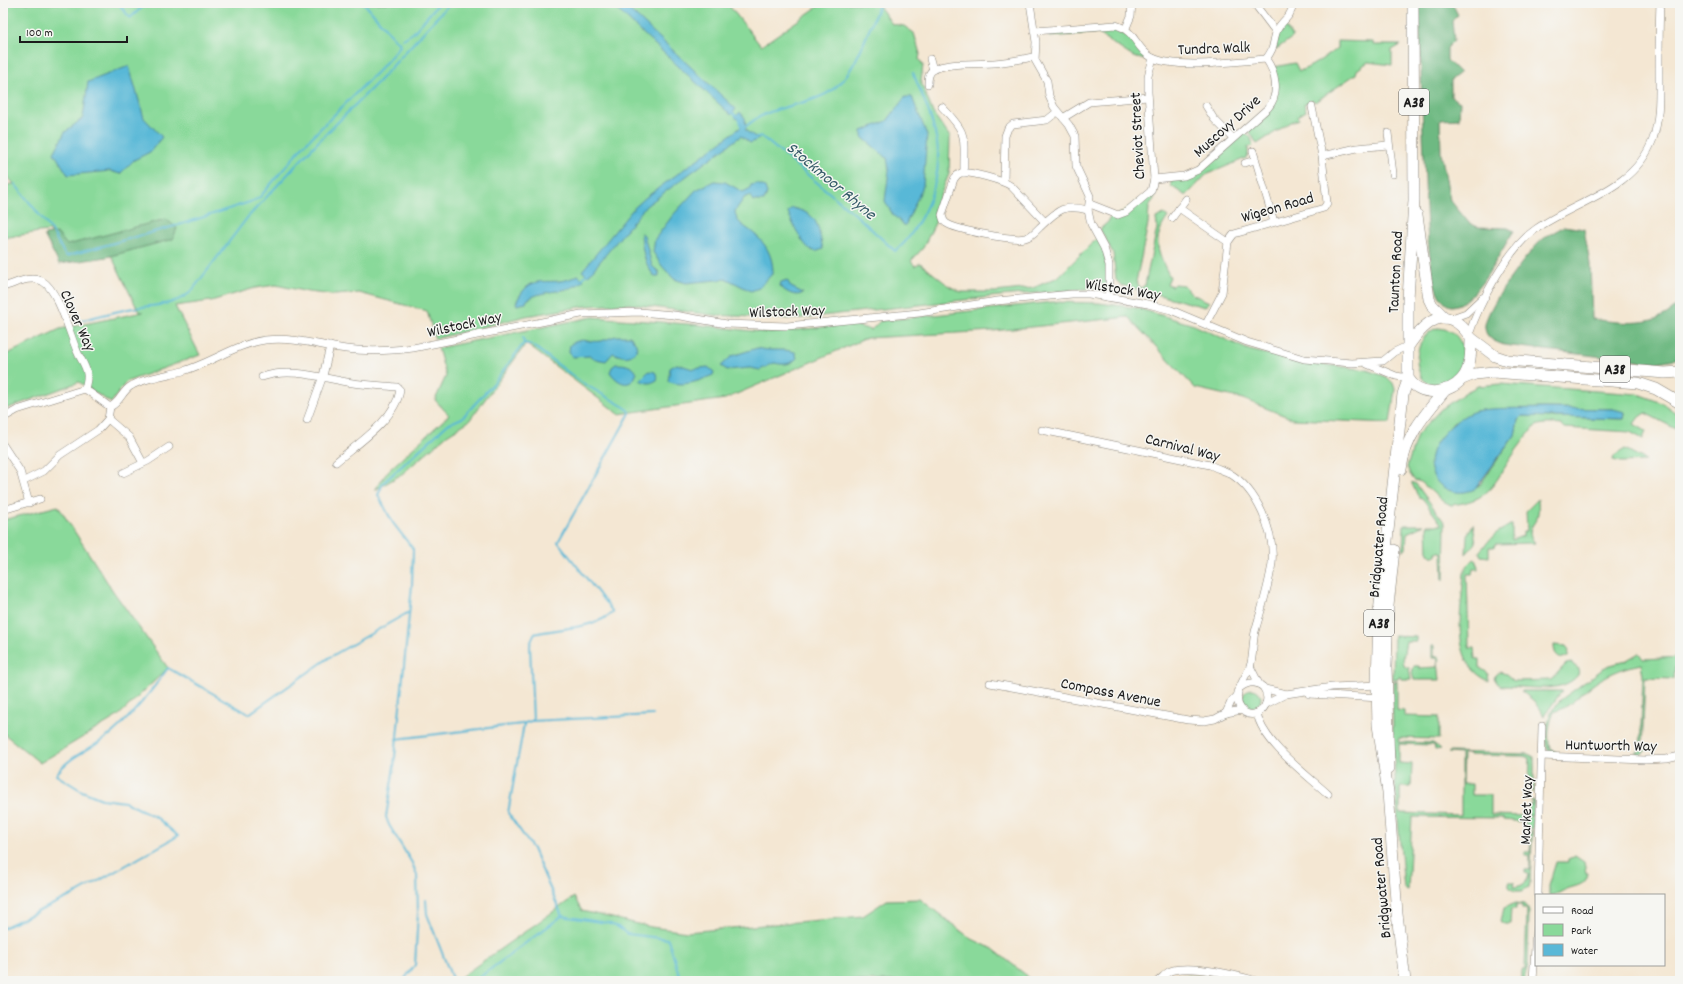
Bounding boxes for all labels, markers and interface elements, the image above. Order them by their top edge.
scale bar [20,18,127,44]
text: 100 m [26,25,53,42]
street label: Tundra Walk [1178,37,1251,62]
road number: A38 [1399,89,1429,115]
street label: Muscovy Drive [1189,90,1267,164]
street label: Cheviot Street [1125,92,1152,180]
water label: Stockmoor Rhyne [780,138,881,228]
street label: Wigeon Road [1239,187,1317,230]
street label: Taunton Road [1383,230,1410,314]
street label: Wilstock Way [1084,273,1162,308]
street label: Clover Way [53,287,101,356]
street label: Wilstock Way [749,300,826,325]
street label: Wilstock Way [425,306,504,345]
road number: A38 [1600,356,1630,382]
street label: Carnival Way [1143,428,1223,469]
street label: Bridgwater Road [1364,496,1395,599]
road number: A38 [1364,610,1394,636]
street label: Compass Avenue [1058,672,1163,714]
street label: Huntworth Way [1565,734,1658,759]
street label: Market Way [1515,775,1540,845]
street label: Bridgwater Road [1367,836,1398,939]
legend [1535,894,1665,966]
text: Road [1571,903,1593,920]
text: Park [1571,923,1592,940]
text: Water [1571,943,1598,960]

